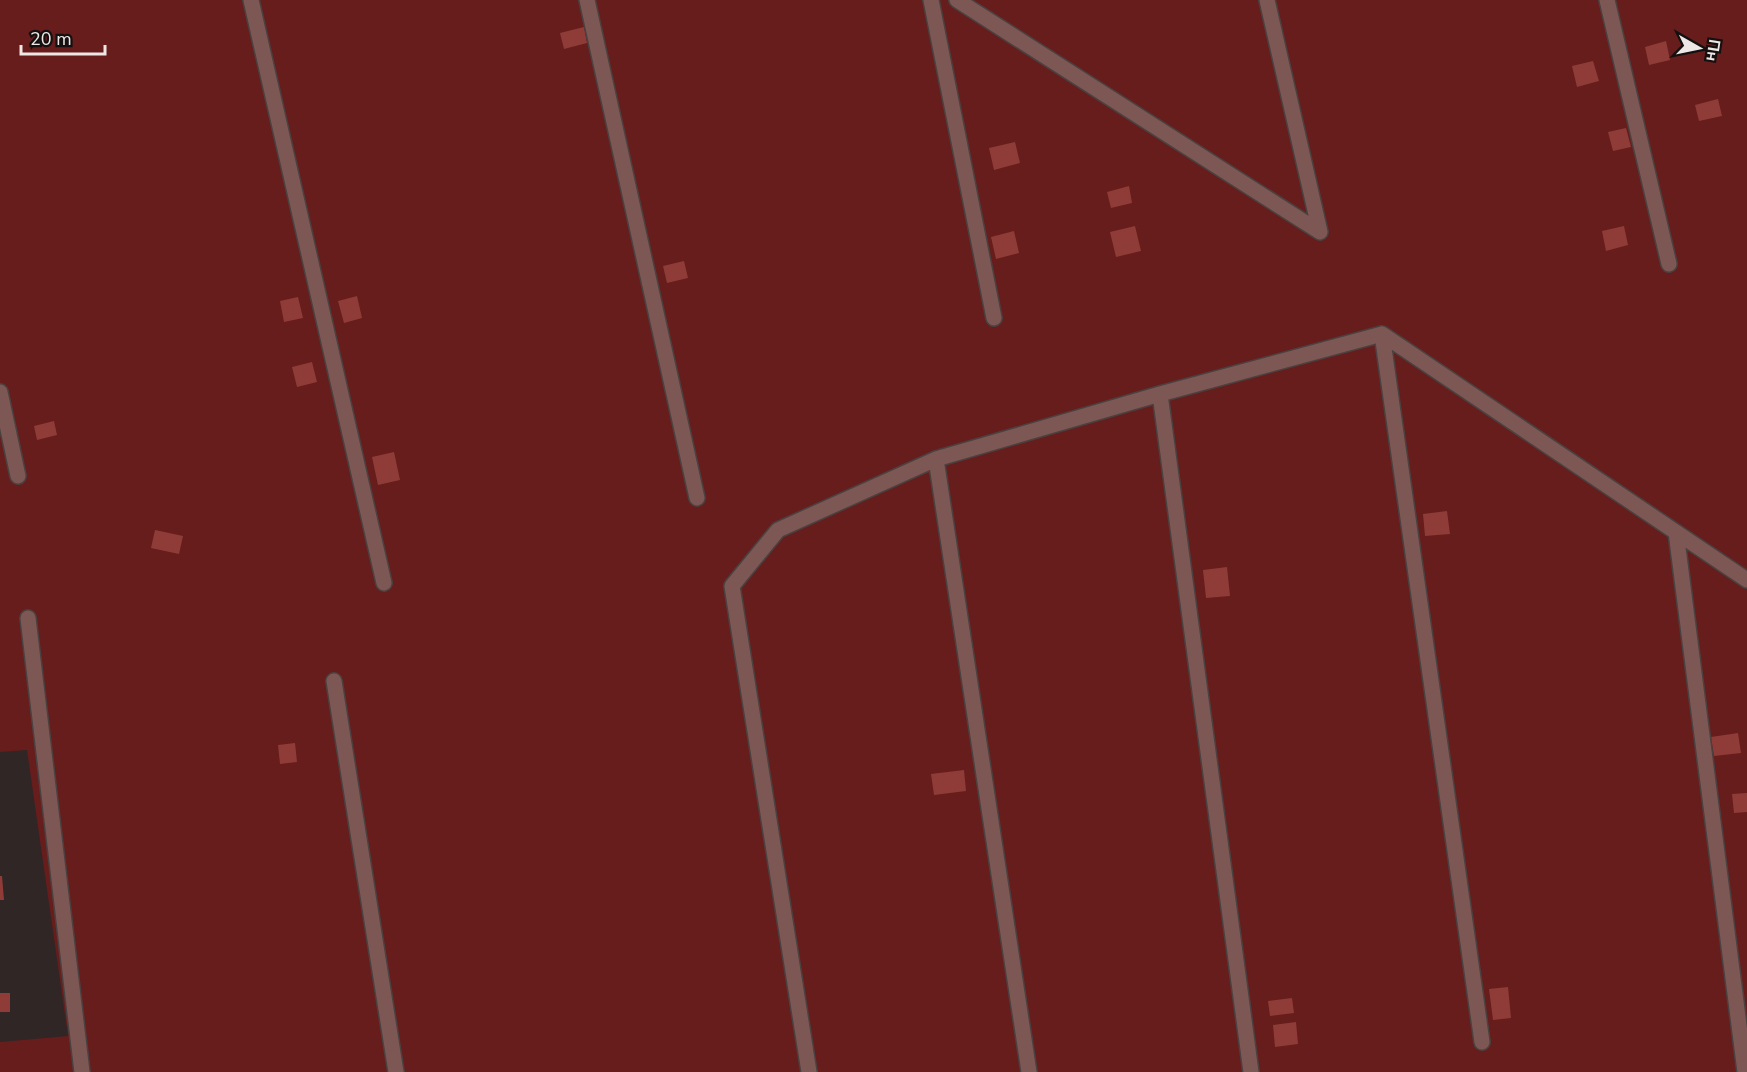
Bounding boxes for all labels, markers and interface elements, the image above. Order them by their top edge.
scale bar [21,18,105,56]
north arrow [1669,18,1729,78]
text: 20 m [30,27,72,51]
text: Пн [1700,38,1725,63]

